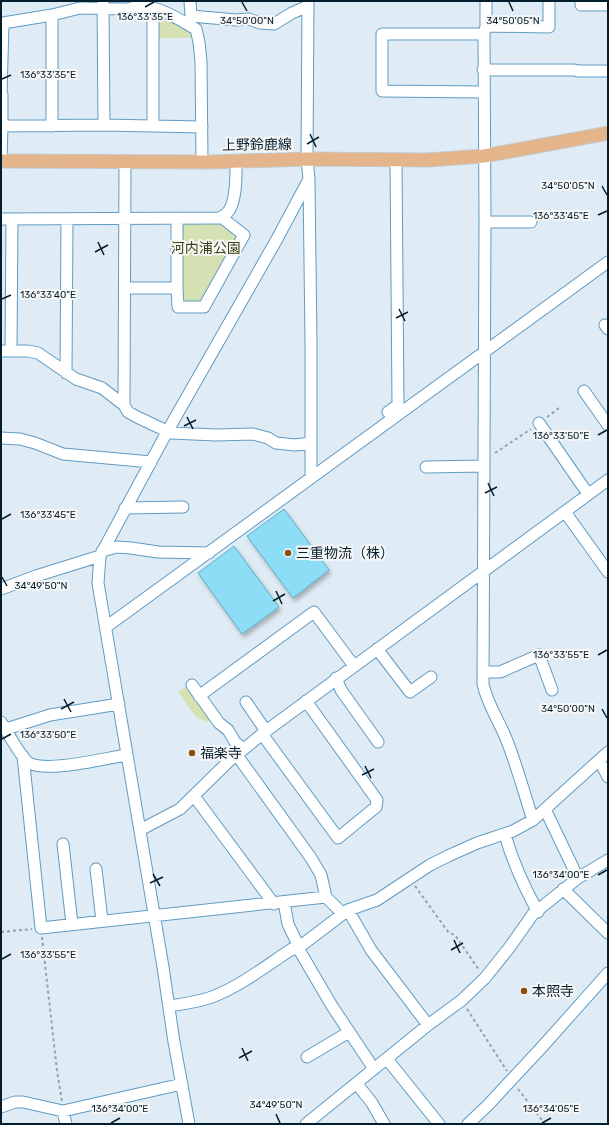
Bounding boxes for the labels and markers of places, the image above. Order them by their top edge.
place label: 三重物流（株） [296,545,394,562]
marker: 三重物流（株） [283,548,293,558]
place label: 福楽寺 [200,745,242,762]
marker: 福楽寺 [187,748,197,758]
place label: 本照寺 [532,983,574,1000]
marker: 本照寺 [519,986,529,996]

